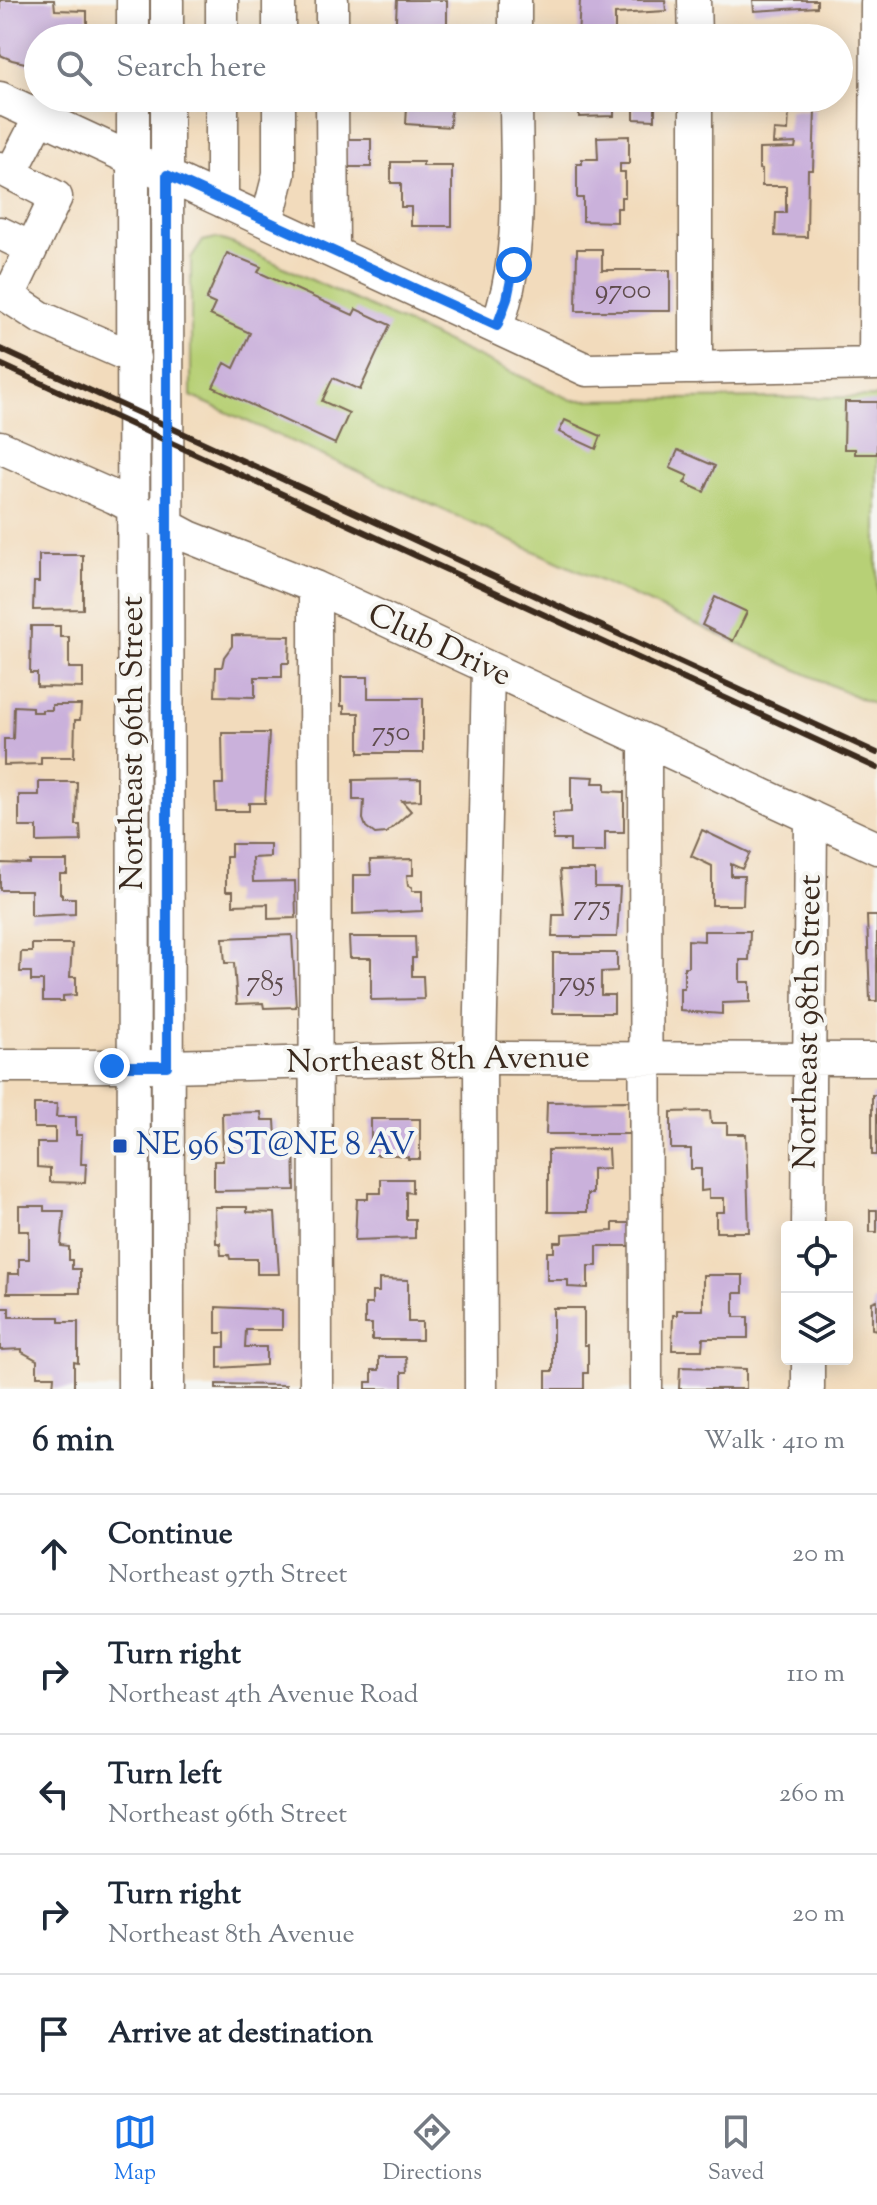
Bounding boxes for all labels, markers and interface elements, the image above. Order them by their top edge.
search box [24,24,853,112]
icon: search [52,46,96,90]
text: Search here [116,47,266,90]
route start [496,247,532,283]
house number: 9700 [595,271,651,311]
street label: Club Drive [360,593,518,699]
street label: Northeast 96th Street [111,596,157,890]
house number: 750 [372,713,410,753]
street label: Northeast 98th Street [783,874,835,1170]
house number: 775 [573,887,611,927]
house number: 785 [246,963,284,1003]
house number: 795 [559,963,596,1003]
street label: Northeast 8th Avenue [286,1035,590,1087]
route end [94,1048,130,1084]
place label: NE 96 ST@NE 8 AV [136,1123,415,1169]
marker: NE 96 ST@NE 8 AV [111,1137,129,1155]
map controls [781,1221,853,1365]
button: locate [781,1221,853,1293]
button: layers [781,1293,853,1365]
text: 6 min [32,1417,114,1466]
text: Walk · 410 m [704,1423,845,1460]
text: Continue [108,1514,233,1557]
icon: ahead [32,1532,76,1576]
text: 20 m [792,1536,845,1573]
text: Northeast 97th Street [108,1557,348,1594]
text: Turn right [108,1634,241,1677]
icon: right [32,1652,76,1696]
text: 110 m [787,1656,845,1693]
text: Northeast 4th Avenue Road [108,1677,418,1714]
text: Turn left [108,1754,222,1797]
icon: left [32,1772,76,1816]
text: 260 m [779,1776,845,1813]
text: Northeast 96th Street [108,1797,347,1834]
text: Turn right [108,1874,241,1917]
icon: right [32,1892,76,1936]
text: 20 m [792,1896,845,1933]
text: Northeast 8th Avenue [108,1917,355,1954]
icon: arrive [32,2012,76,2056]
text: Arrive at destination [108,2013,373,2056]
tab: Map [113,2110,157,2190]
tab: Directions [383,2110,482,2190]
tab: Saved [708,2110,764,2190]

